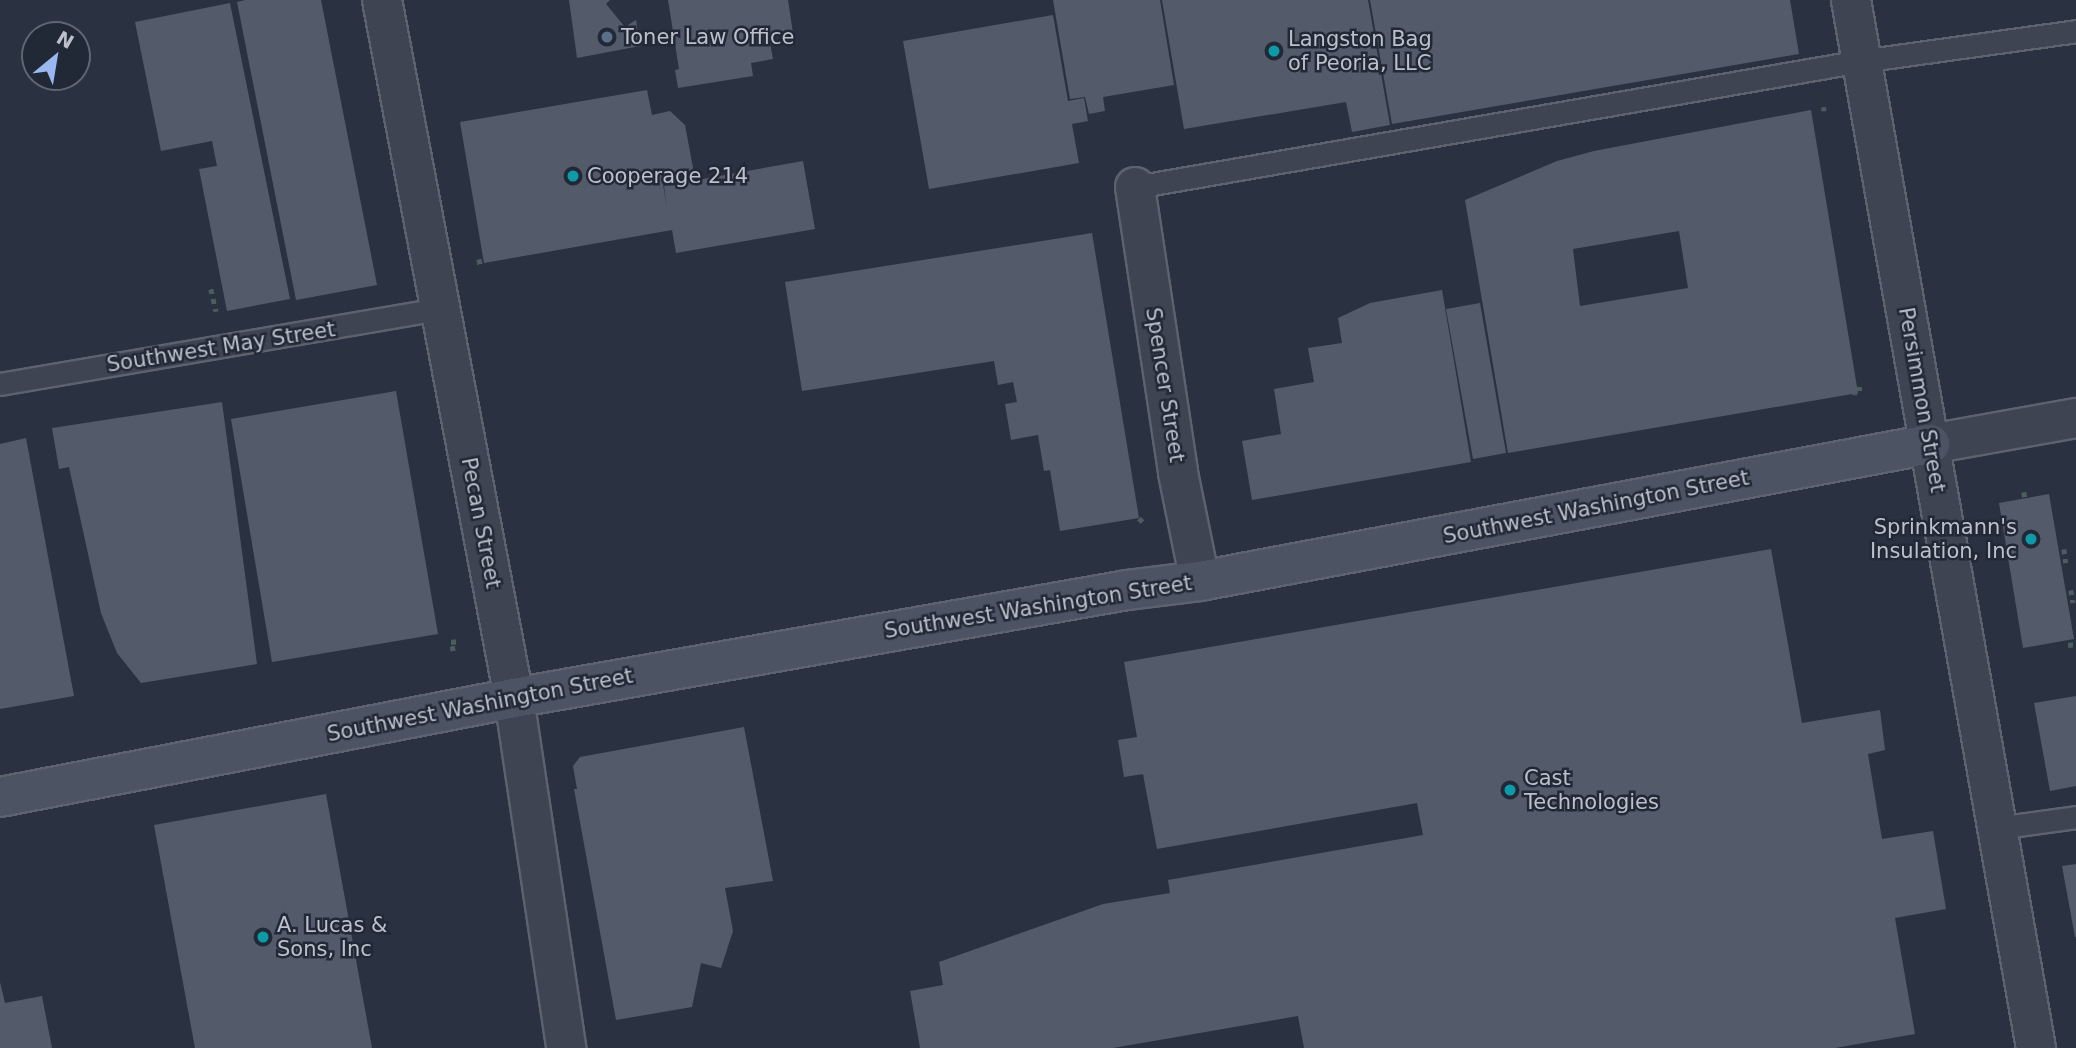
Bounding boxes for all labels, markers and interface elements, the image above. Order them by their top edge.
north arrow [21,21,91,91]
place label: Toner Law Office [621,24,794,50]
text: N [53,26,78,53]
place label: Langston Bag of Peoria, LLC [1288,26,1432,76]
marker: Toner Law Office [599,29,615,45]
marker: Langston Bag of Peoria, LLC [1266,43,1282,59]
place label: Cooperage 214 [587,163,748,189]
marker: Cooperage 214 [565,168,581,184]
street label: Persimmon Street [1893,305,1951,495]
street label: Spencer Street [1140,306,1190,464]
street label: Southwest May Street [105,316,337,378]
street label: Pecan Street [456,455,506,591]
street label: Southwest Washington Street [1441,465,1751,549]
place label: Sprinkmann's Insulation, Inc [1870,514,2017,564]
marker: Sprinkmann's Insulation, Inc [2023,531,2039,547]
street label: Southwest Washington Street [883,570,1193,644]
street label: Southwest Washington Street [325,663,635,747]
place label: Cast Technologies [1524,765,1659,815]
marker: Cast Technologies [1502,782,1518,798]
place label: A. Lucas & Sons, Inc [277,912,387,962]
marker: A. Lucas & Sons, Inc [255,929,271,945]

